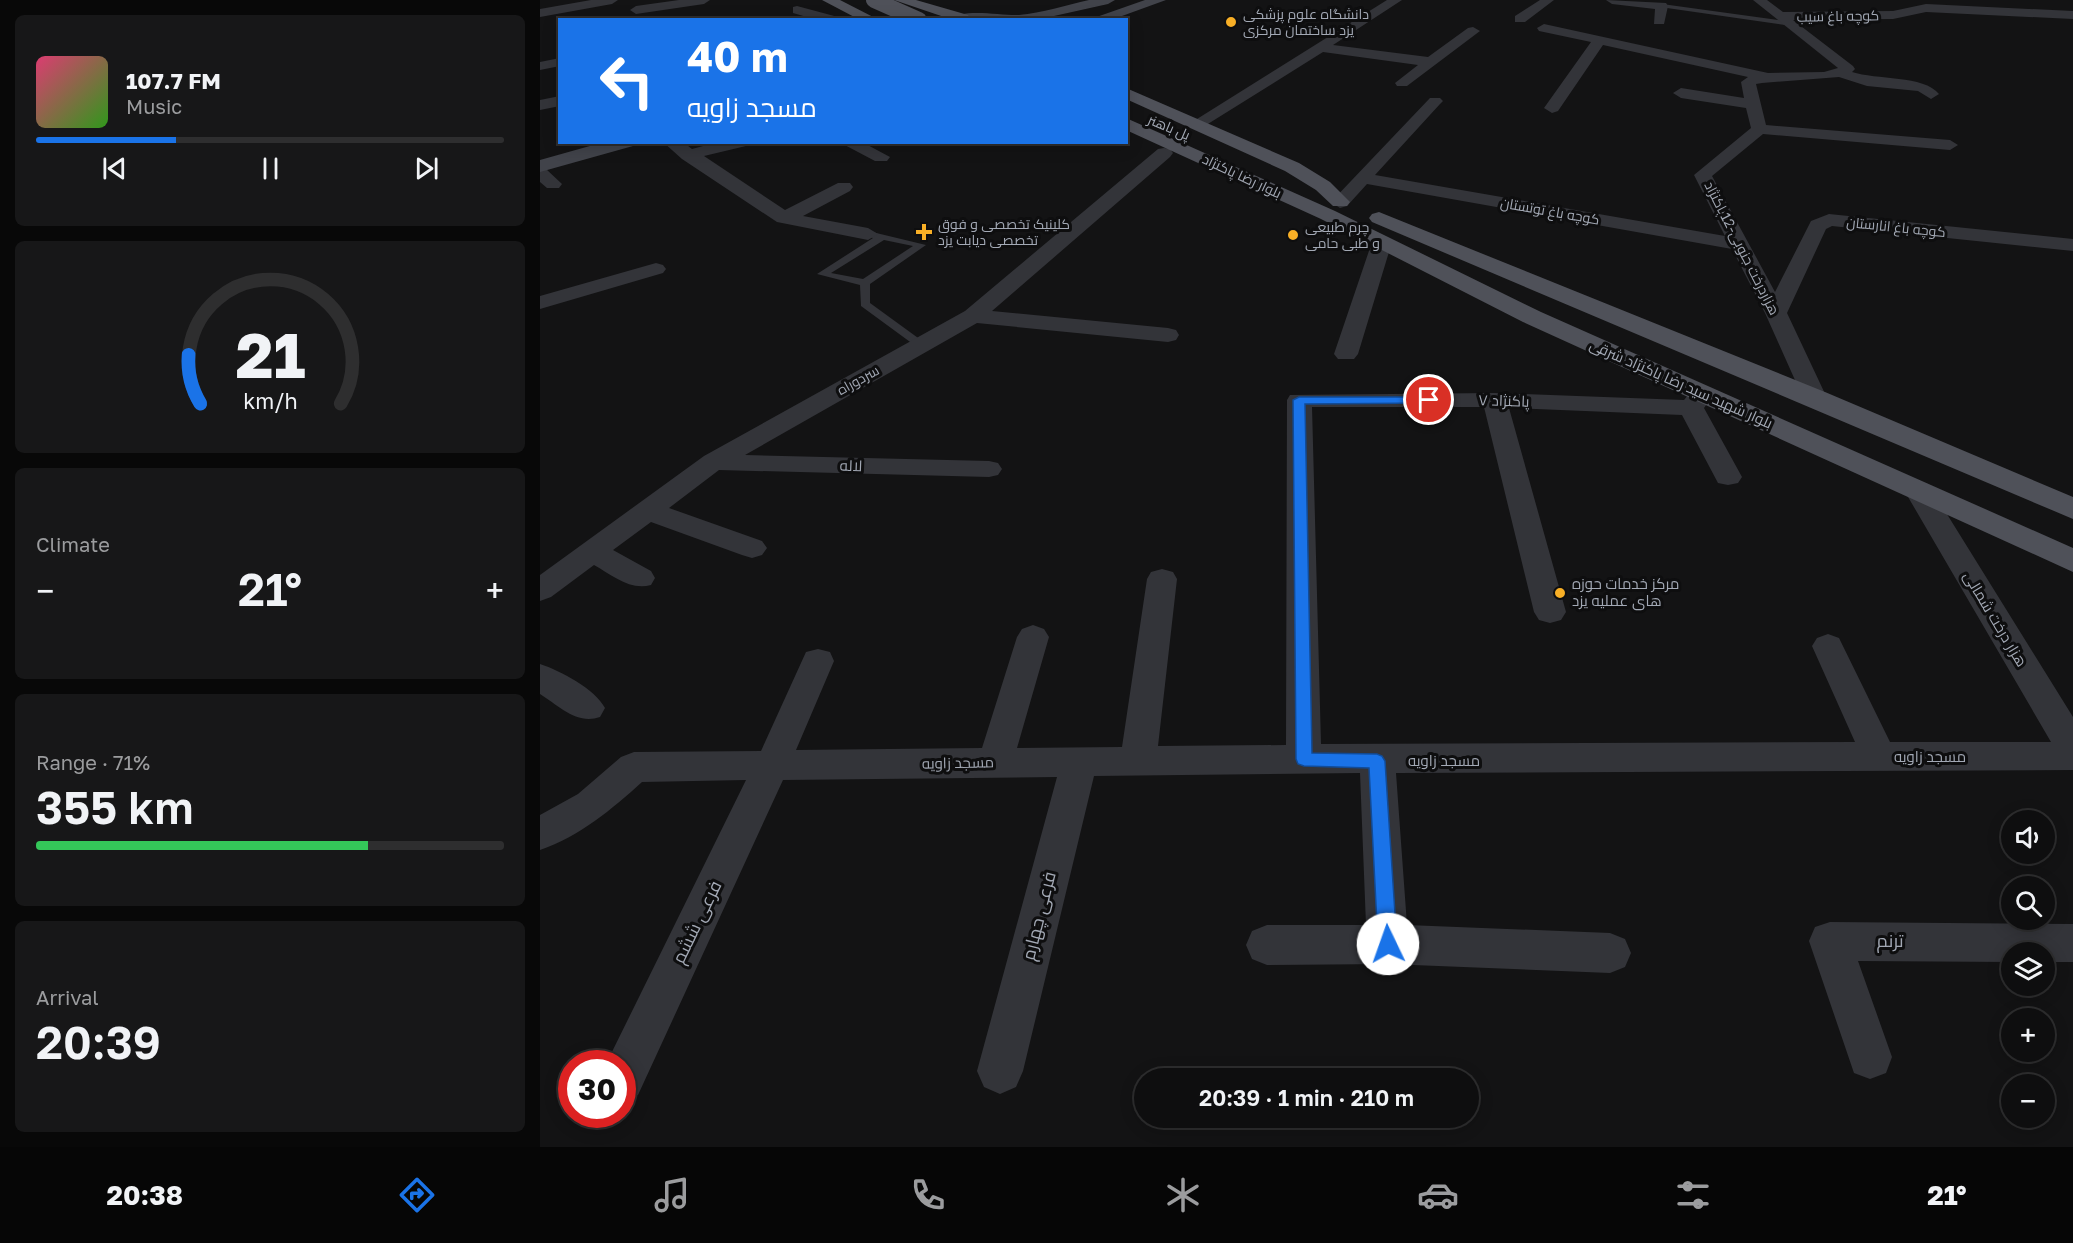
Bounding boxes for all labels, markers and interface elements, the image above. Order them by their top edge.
place label: دانشگاه علوم پزشکی یزد ساختمان مرکزی [1243,5,1369,38]
street label: کوچه باغ سیب [1797,6,1879,27]
marker: دانشگاه علوم پزشکی یزد ساختمان مرکزی [1224,15,1238,29]
text: 40 m [687,31,788,81]
icon: left [588,42,666,120]
text: 107.7 FM [126,67,221,94]
text: مسجد زاویه [687,91,817,123]
text: Music [126,94,182,118]
street label: پل باهنر [1144,110,1193,145]
street label: بلوار رضا پاکنژاد [1199,150,1284,203]
icon: previous [98,152,131,185]
icon: pause [254,152,287,185]
icon: next [410,152,443,185]
street label: هزاردرخت جنوبی-12پاکنژاد [1700,178,1784,318]
street label: کوچه باغ توتستان [1499,193,1601,230]
street label: کوچه باغ انارستان [1845,213,1947,242]
place label: کلینیک تخصصی و فوق تخصصی دیابت یزد [938,215,1070,248]
place label: چرم طبیعی و طبی حامی [1305,218,1380,251]
marker: کلینیک تخصصی و فوق تخصصی دیابت یزد [915,223,933,241]
marker: چرم طبیعی و طبی حامی [1286,228,1300,242]
text: 21 [235,317,305,392]
street label: بلوار شهید سید رضا پاکنژاد شرقی [1586,335,1776,433]
street label: سردوراه [834,361,882,398]
pin [1403,374,1454,425]
icon: arrive [1412,383,1445,416]
text: km/h [243,389,297,415]
street label: پاکنژاد ۷ [1478,390,1530,412]
street label: لاله [839,456,863,474]
text: Climate [36,532,110,556]
text: 21° [238,562,302,616]
street label: هزار درخت شمالی [1959,568,2031,670]
text: − [36,571,54,610]
text: + [486,571,504,610]
place label: مرکز خدمات حوزه های عملیه یزد [1572,574,1679,611]
marker: مرکز خدمات حوزه های عملیه یزد [1553,586,1567,600]
street label: مسجد زاویه [1894,747,1966,766]
text: Range · 71% [36,750,150,774]
street label: مسجد زاویه [1408,751,1480,770]
street label: مسجد زاویه [922,752,994,773]
text: 355 km [36,780,194,834]
map controls [2001,810,2055,1128]
button: sound [2001,810,2055,864]
street label: فرعی چهارم [1016,869,1062,963]
street label: فرعی ششم [667,876,727,968]
button: search [2001,876,2055,930]
position arrow [1356,912,1420,976]
street label: ترنم [1877,929,1904,953]
button: layers [2001,942,2055,996]
text: Arrival [36,985,99,1009]
button: + [2001,1008,2055,1062]
text: 20:39 [36,1015,161,1069]
speed limit sign: 30 [558,1050,636,1128]
button: − [2001,1074,2055,1128]
text: 20:39 · 1 min · 210 m [1199,1084,1414,1111]
icon: directions [396,1174,438,1216]
icon: music [651,1174,693,1216]
icon: phone [907,1174,949,1216]
icon: climate [1162,1174,1204,1216]
icon: car [1417,1174,1459,1216]
icon: filters [1672,1174,1714,1216]
text: 20:38 [107,1179,183,1211]
text: 21° [1927,1179,1966,1211]

